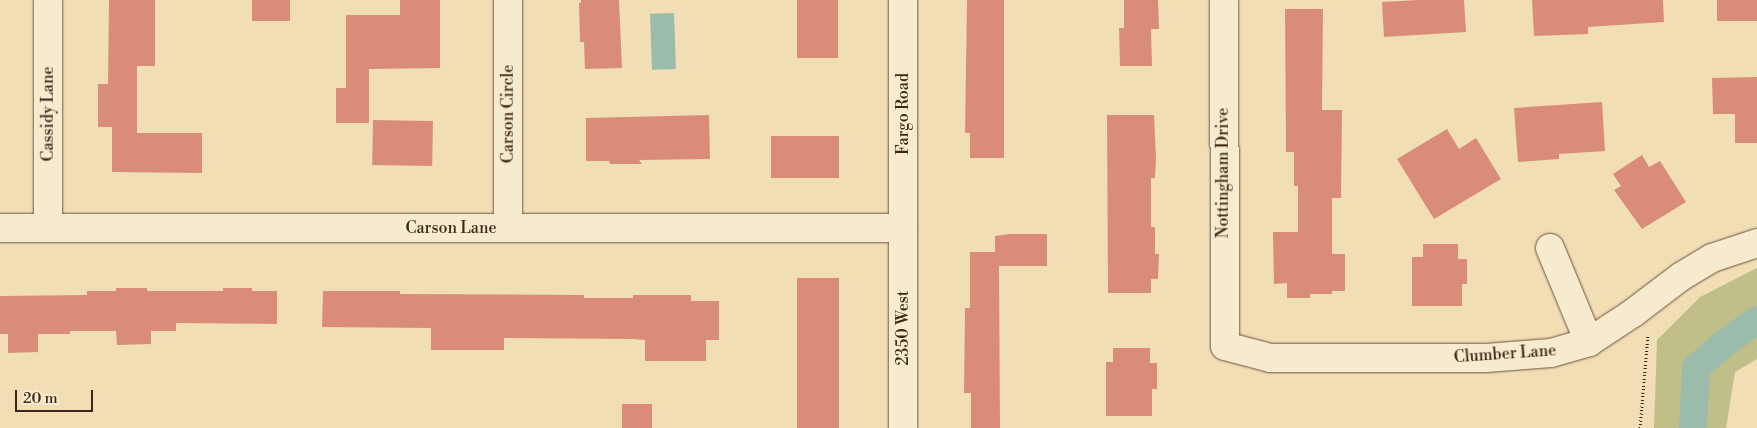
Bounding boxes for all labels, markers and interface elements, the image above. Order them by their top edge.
street label: Carson Circle [498,65,518,163]
street label: Cassidy Lane [38,66,58,162]
street label: Fargo Road [893,73,913,155]
street label: Nottingham Drive [1213,108,1233,238]
street label: Carson Lane [405,218,497,238]
street label: 2350 West [893,290,913,366]
street label: Clumber Lane [1453,341,1557,367]
scale bar [18,380,95,412]
text: 20 m [23,389,58,408]

